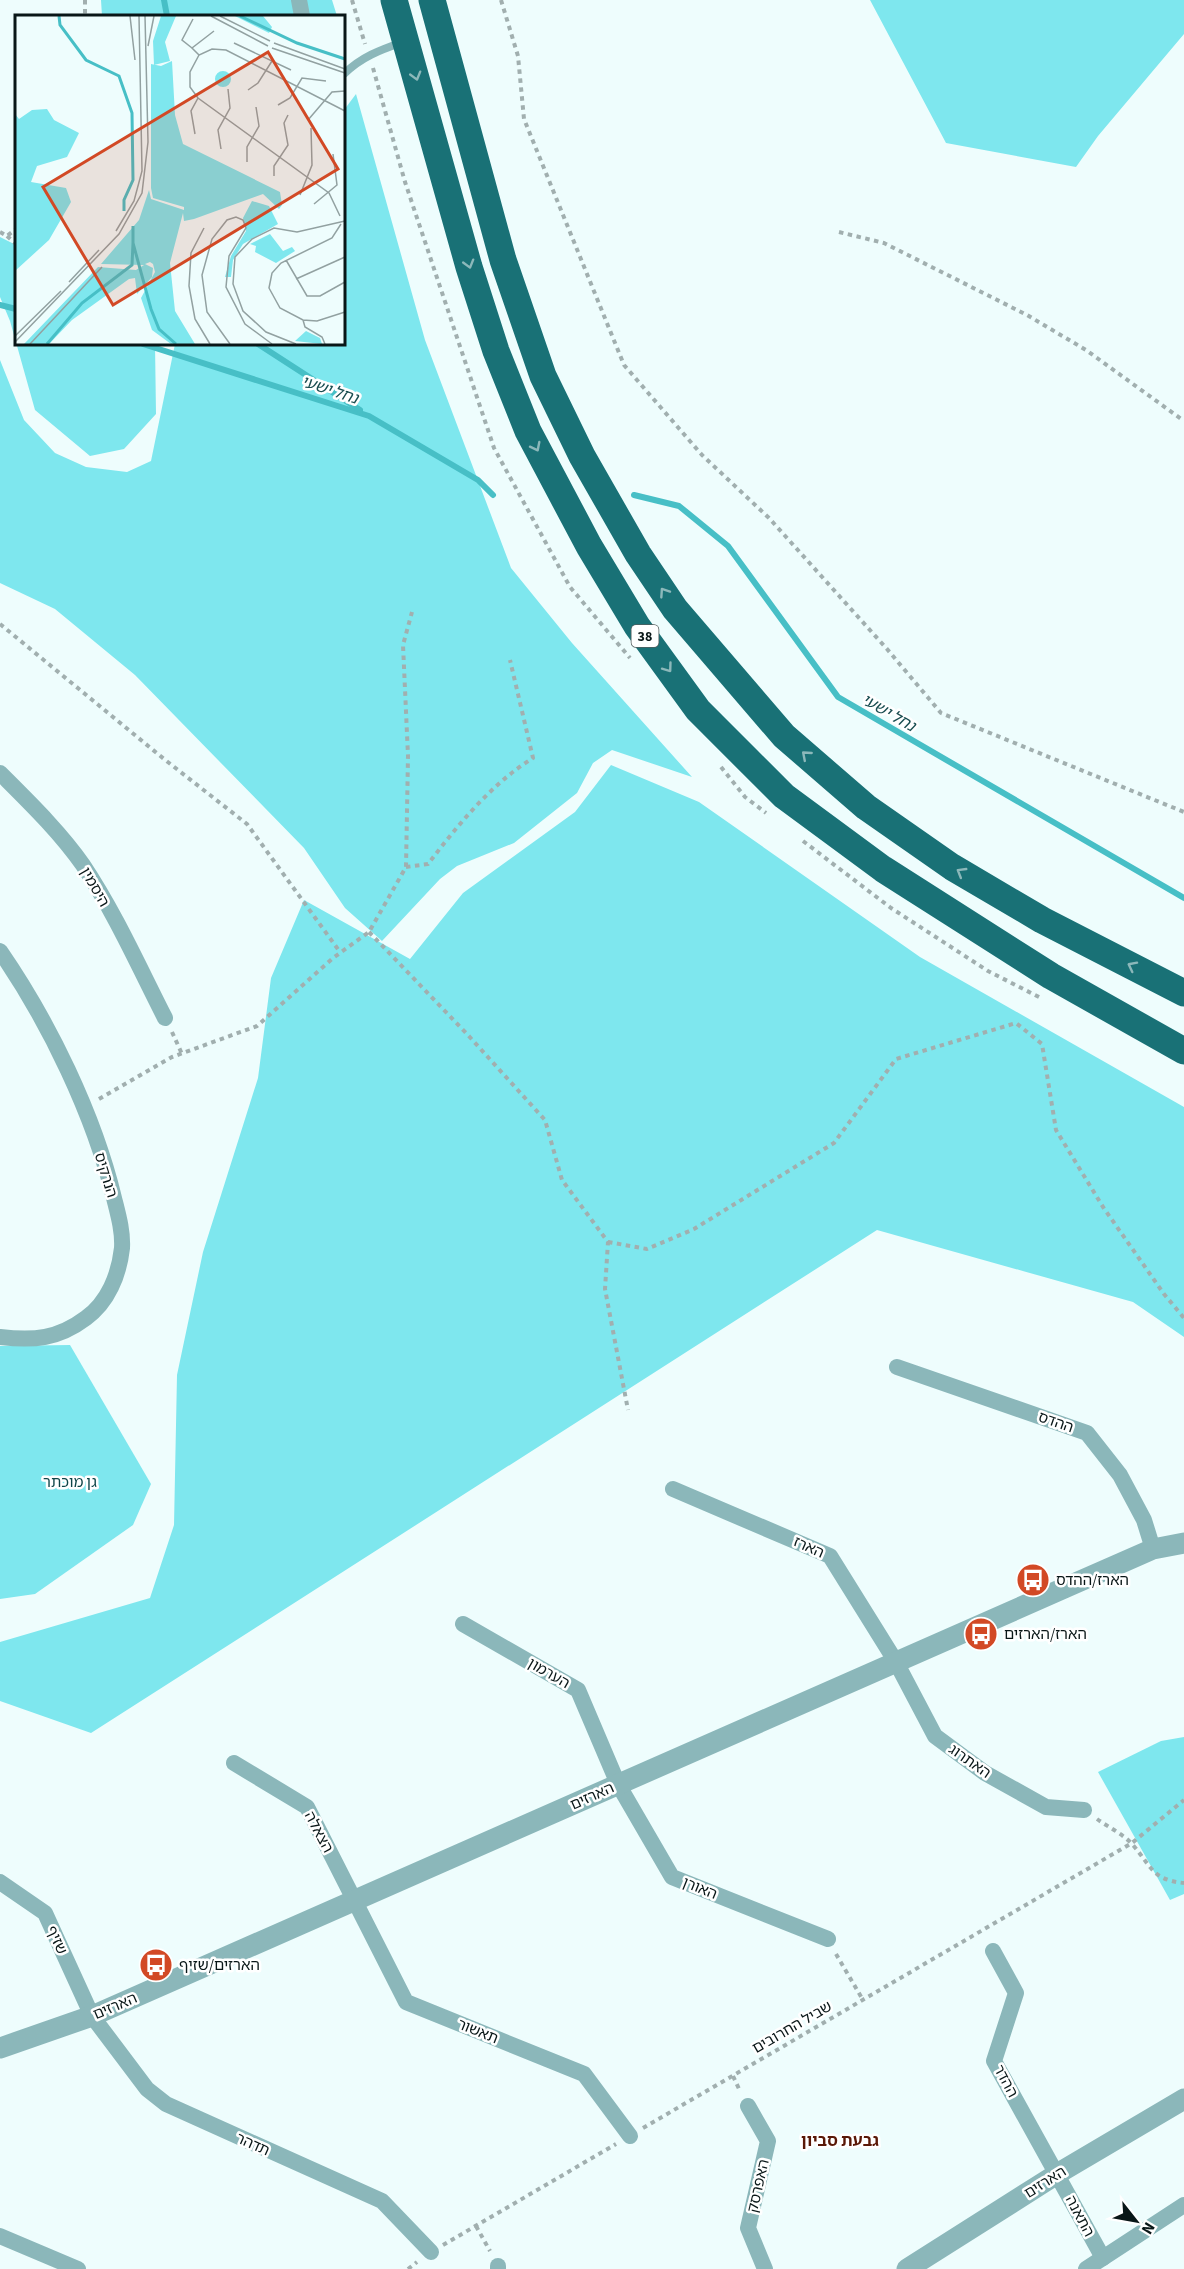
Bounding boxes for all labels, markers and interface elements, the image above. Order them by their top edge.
inset map [15,15,345,345]
one-way arrow [409,70,421,81]
one-way arrow [462,258,474,269]
water label: נחל ישעי [298,370,362,410]
one-way arrow [529,440,540,451]
one-way arrow [660,588,671,599]
road number: 38 [632,625,658,647]
one-way arrow [661,662,672,673]
water label: נחל ישעי [858,689,920,738]
one-way arrow [802,751,813,762]
street label: היסמין [75,864,114,911]
one-way arrow [957,868,967,880]
one-way arrow [1127,962,1138,974]
street label: הנרקיס [89,1150,122,1200]
street label: ההדס [1035,1407,1076,1438]
park label: גן מוכתר [43,1472,97,1493]
street label: הארז [790,1531,828,1563]
bus stop icon: הארז/ההדס [1015,1562,1051,1598]
place label: הארז/ההדס [1056,1570,1129,1591]
bus stop icon: הארז/הארזים [963,1616,999,1652]
place label: הארז/הארזים [1004,1624,1087,1645]
street label: הערמון [524,1653,574,1694]
street label: האתרוג [944,1739,995,1784]
street label: הארזים [567,1778,617,1815]
street label: הצאלה [299,1808,338,1857]
street label: האורן [679,1872,720,1905]
street label: שזיף [41,1922,72,1958]
bus stop icon: הארזים/שזיף [138,1947,174,1983]
place label: הארזים/שזיף [179,1955,260,1976]
street label: הארזים [90,1988,140,2025]
street label: שביל החרובים [749,1996,836,2059]
street label: תאשור [454,2014,501,2049]
street label: ההדר [988,2061,1023,2101]
street label: תדהר [233,2128,273,2161]
district label: גבעת סביון [801,2130,879,2152]
street label: האפרסק [742,2157,775,2215]
street label: הארזים [1020,2161,1070,2203]
north arrow [1106,2191,1166,2251]
street label: התאנה [1060,2192,1099,2241]
text: N [1136,2218,1160,2238]

